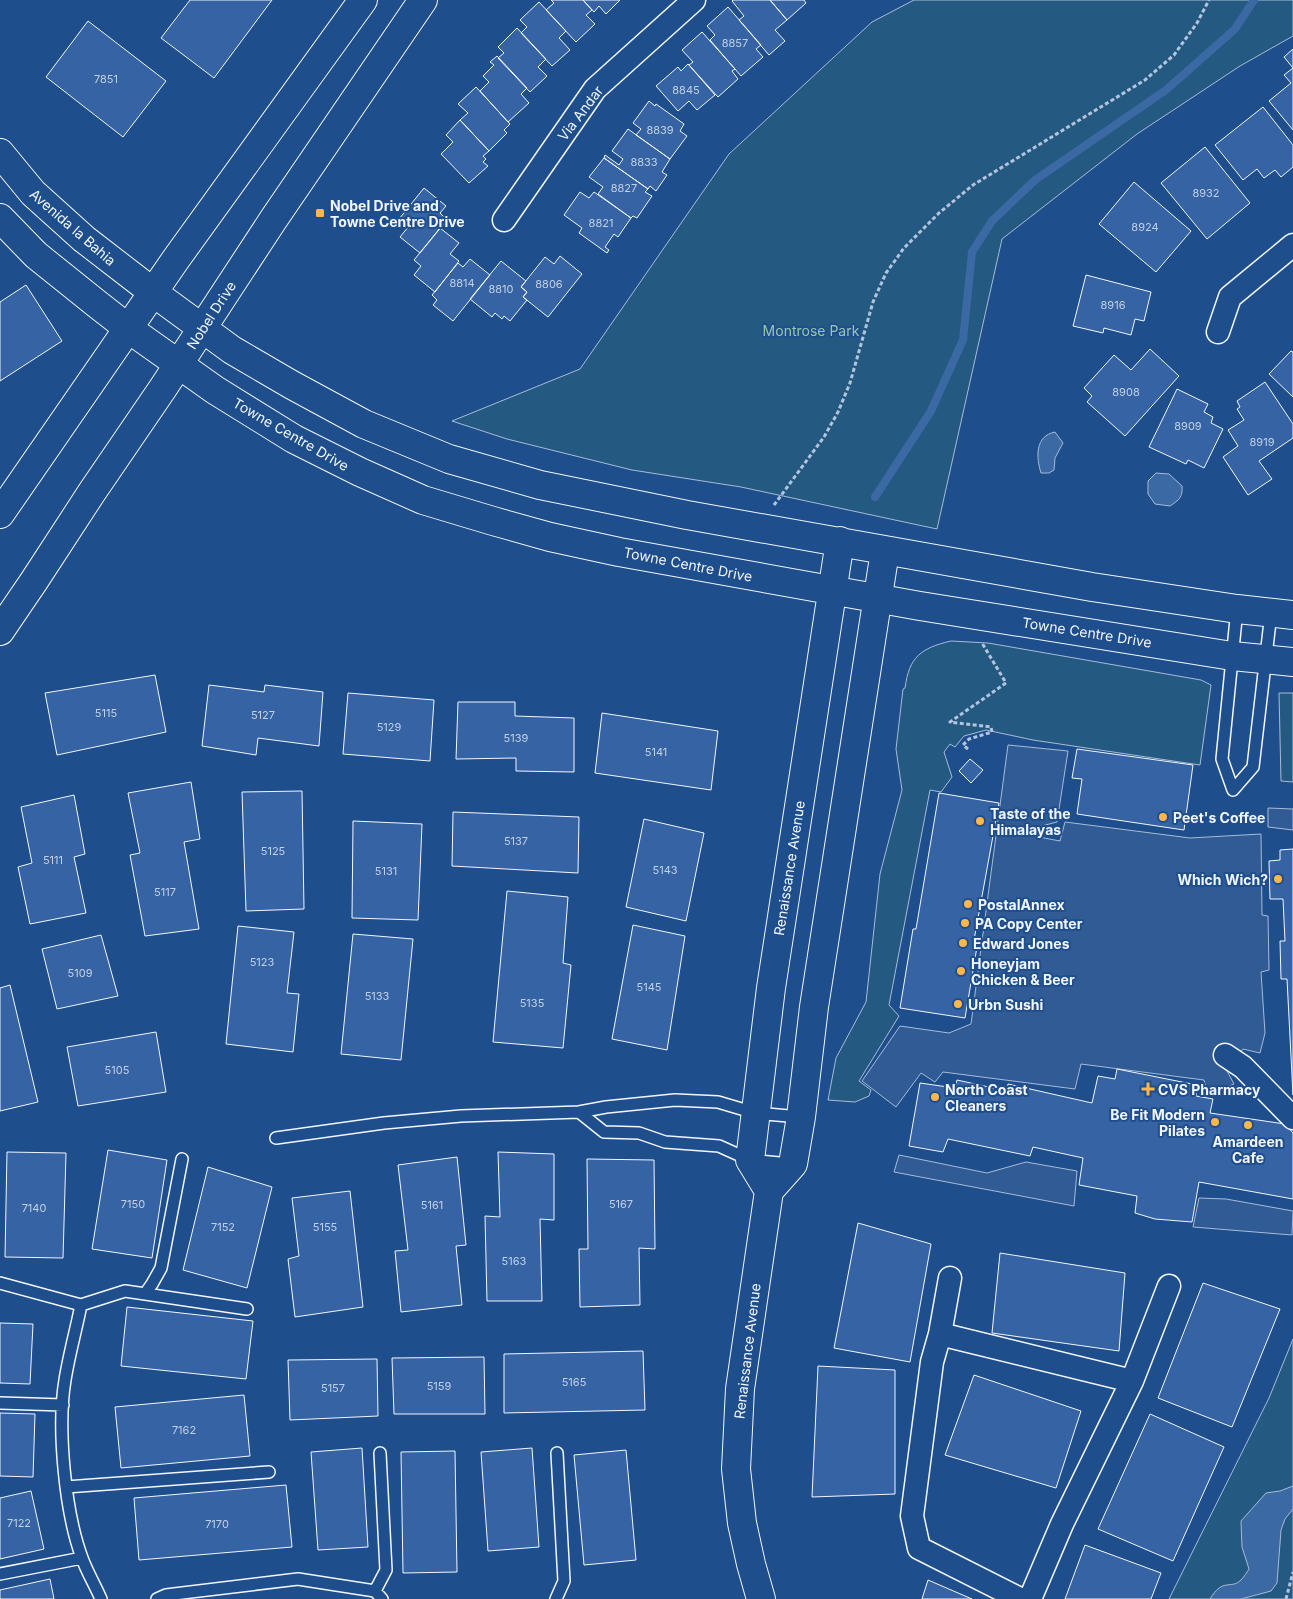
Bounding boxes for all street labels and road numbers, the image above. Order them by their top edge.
street label: Via Andar [554,82,606,144]
street label: Avenida la Bahia [27,185,119,269]
street label: Nobel Drive [183,278,239,352]
street label: Towne Centre Drive [230,394,352,474]
street label: Towne Centre Drive [622,543,754,585]
street label: Towne Centre Drive [1021,613,1153,651]
street label: Renaissance Avenue [770,799,808,937]
street label: Renaissance Avenue [730,1282,764,1420]

